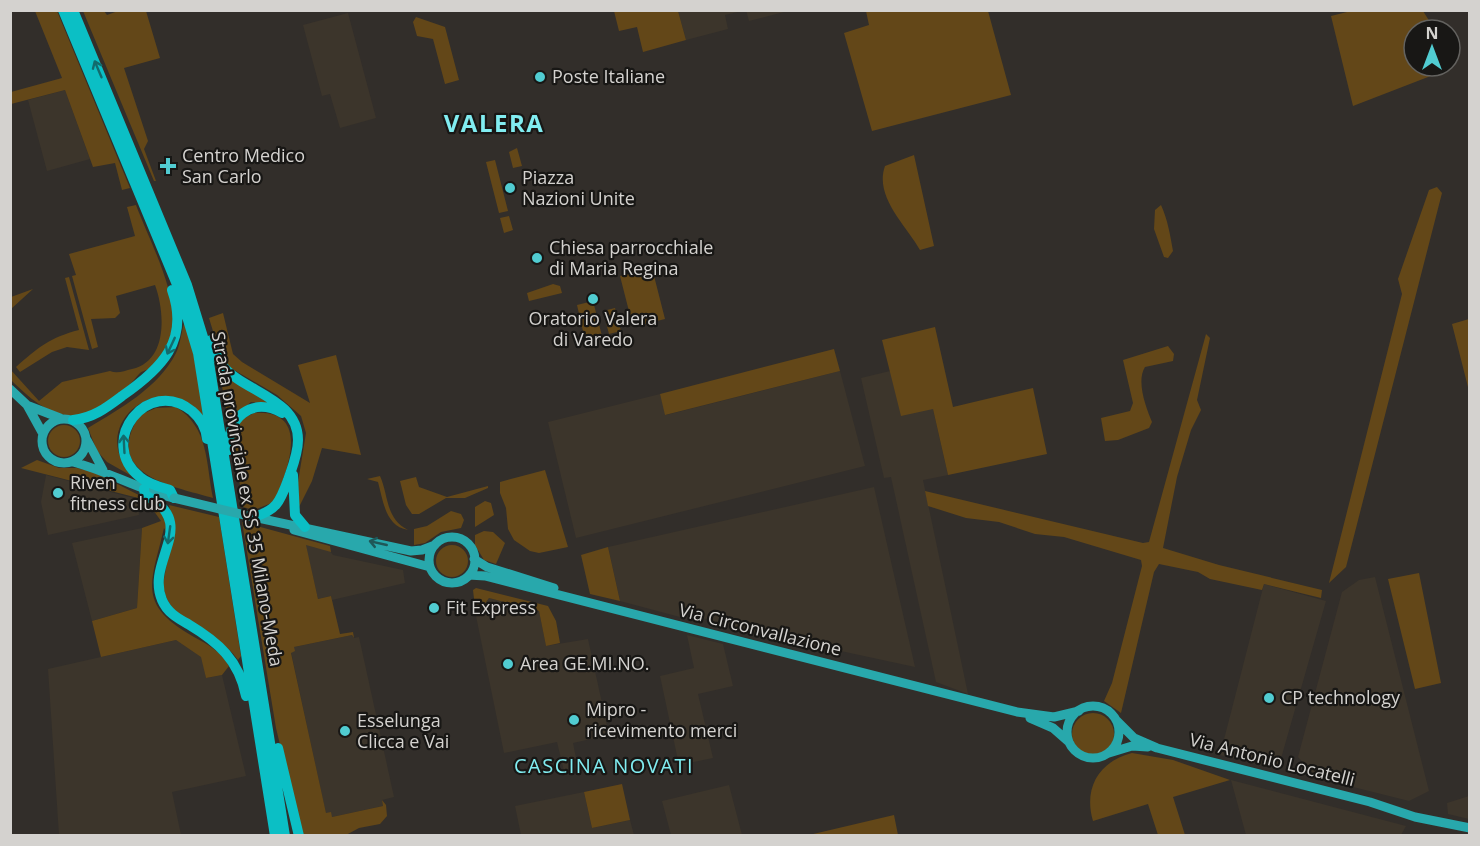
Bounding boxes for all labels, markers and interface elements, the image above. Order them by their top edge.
north arrow [1402,18,1462,78]
text: N [1425,22,1439,44]
one-way arrow [92,60,103,79]
place label: Poste Italiane [552,64,665,88]
marker: Poste Italiane [533,70,547,84]
district label: VALERA [444,106,544,139]
place label: Centro Medico San Carlo [182,143,305,188]
marker: Centro Medico San Carlo [159,157,177,175]
place label: Piazza Nazioni Unite [522,165,635,210]
marker: Piazza Nazioni Unite [503,181,517,195]
place label: Chiesa parrocchiale di Maria Regina [549,235,713,280]
marker: Chiesa parrocchiale di Maria Regina [530,251,544,265]
marker: Oratorio Valera di Varedo [586,292,600,306]
place label: Oratorio Valera di Varedo [529,306,657,351]
street label: Strada provinciale ex SS 35 Milano-Meda [207,329,289,668]
one-way arrow [165,337,177,355]
one-way arrow [119,435,130,455]
place label: Riven fitness club [70,470,165,515]
marker: Riven fitness club [51,486,65,500]
one-way arrow [163,525,174,544]
one-way arrow [369,537,388,549]
place label: Fit Express [446,595,536,619]
street label: Via Circonvallazione [676,597,844,661]
marker: Fit Express [427,601,441,615]
place label: Area GE.MI.NO. [520,651,650,675]
marker: Area GE.MI.NO. [501,657,515,671]
place label: CP technology [1281,685,1401,709]
marker: CP technology [1262,691,1276,705]
place label: Mipro - ricevimento merci [586,697,737,742]
place label: Esselunga Clicca e Vai [357,708,449,753]
marker: Mipro - ricevimento merci [567,713,581,727]
marker: Esselunga Clicca e Vai [338,724,352,738]
street label: Via Antonio Locatelli [1187,727,1357,791]
district label: CASCINA NOVATI [514,752,694,779]

